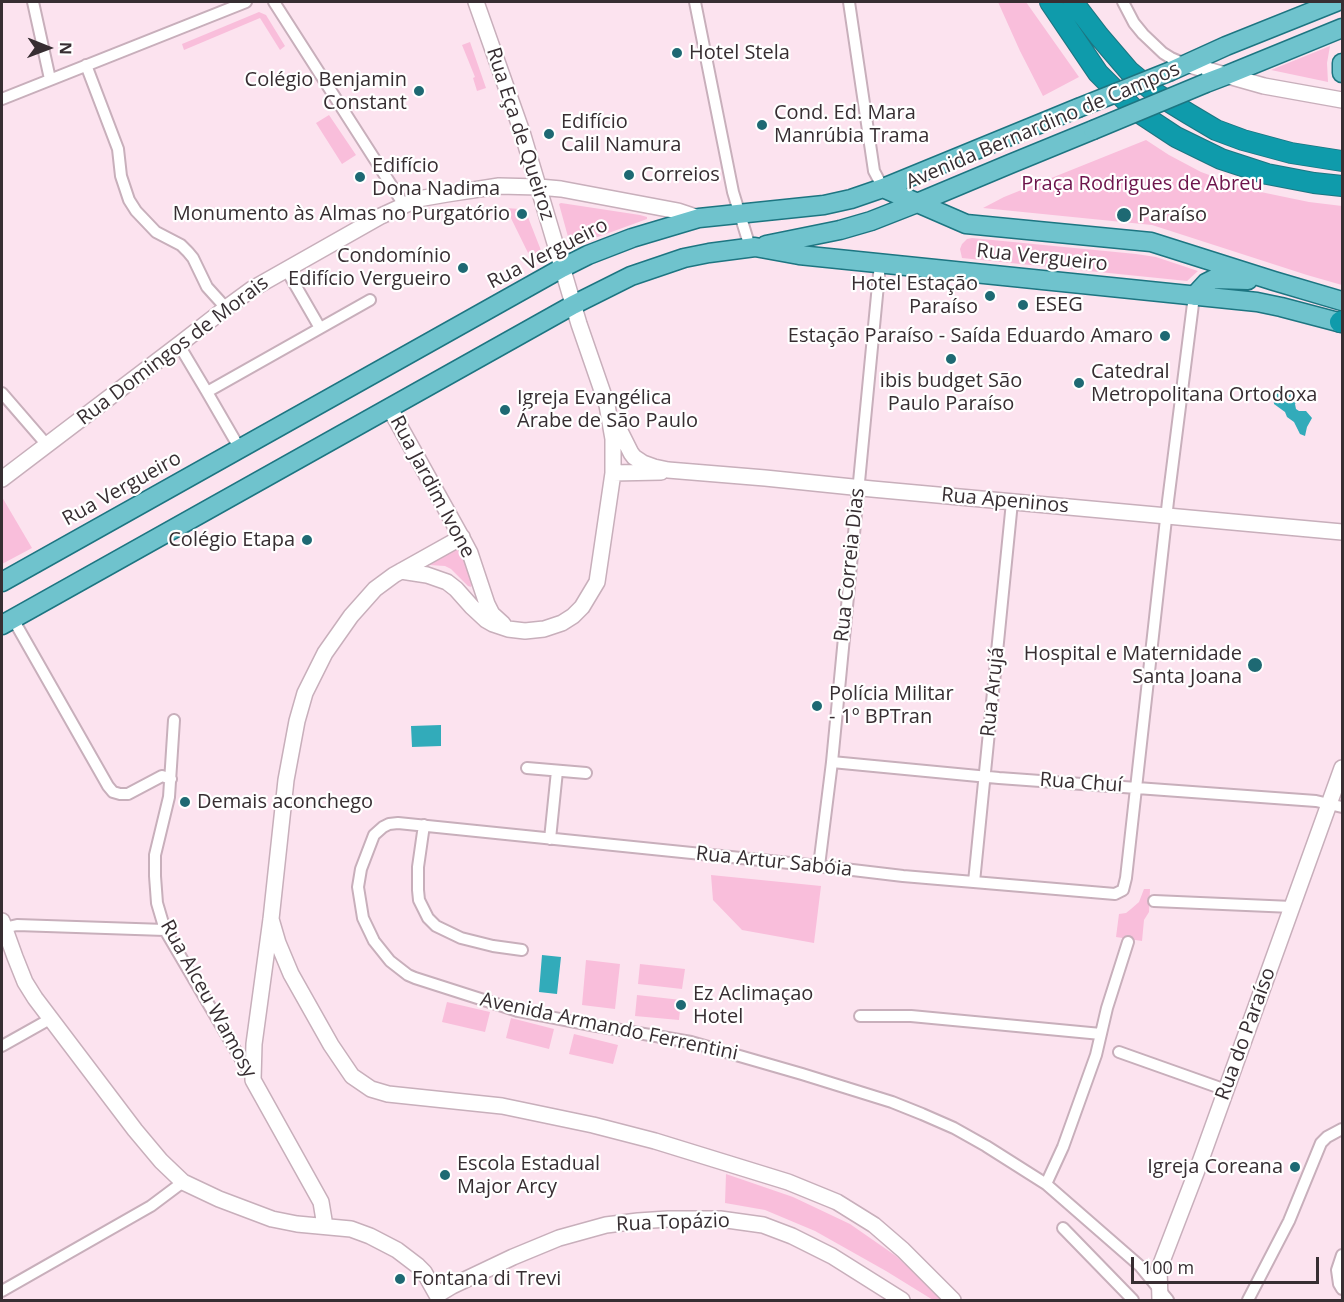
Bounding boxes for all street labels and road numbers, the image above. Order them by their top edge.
street label: Rua Eça de Queiroz [481,45,559,223]
street label: Avenida Bernardino de Campos [903,57,1183,195]
street label: Rua Vergueiro [484,213,612,295]
street label: Rua Vergueiro [975,239,1109,277]
street label: Rua Domingos de Morais [73,271,273,431]
street label: Rua Jardim Ivone [384,412,480,562]
street label: Rua Vergueiro [59,447,185,531]
street label: Rua Apeninos [940,483,1070,519]
street label: Rua Correia Dias [830,487,870,643]
street label: Rua Arujá [976,646,1010,738]
street label: Rua Chuí [1039,768,1123,798]
street label: Rua Artur Sabóia [695,842,853,882]
street label: Rua Alceu Wamosy [155,916,261,1082]
street label: Rua do Paraíso [1211,964,1281,1104]
street label: Avenida Armando Ferrentini [478,988,740,1066]
street label: Rua Topázio [616,1209,730,1237]

